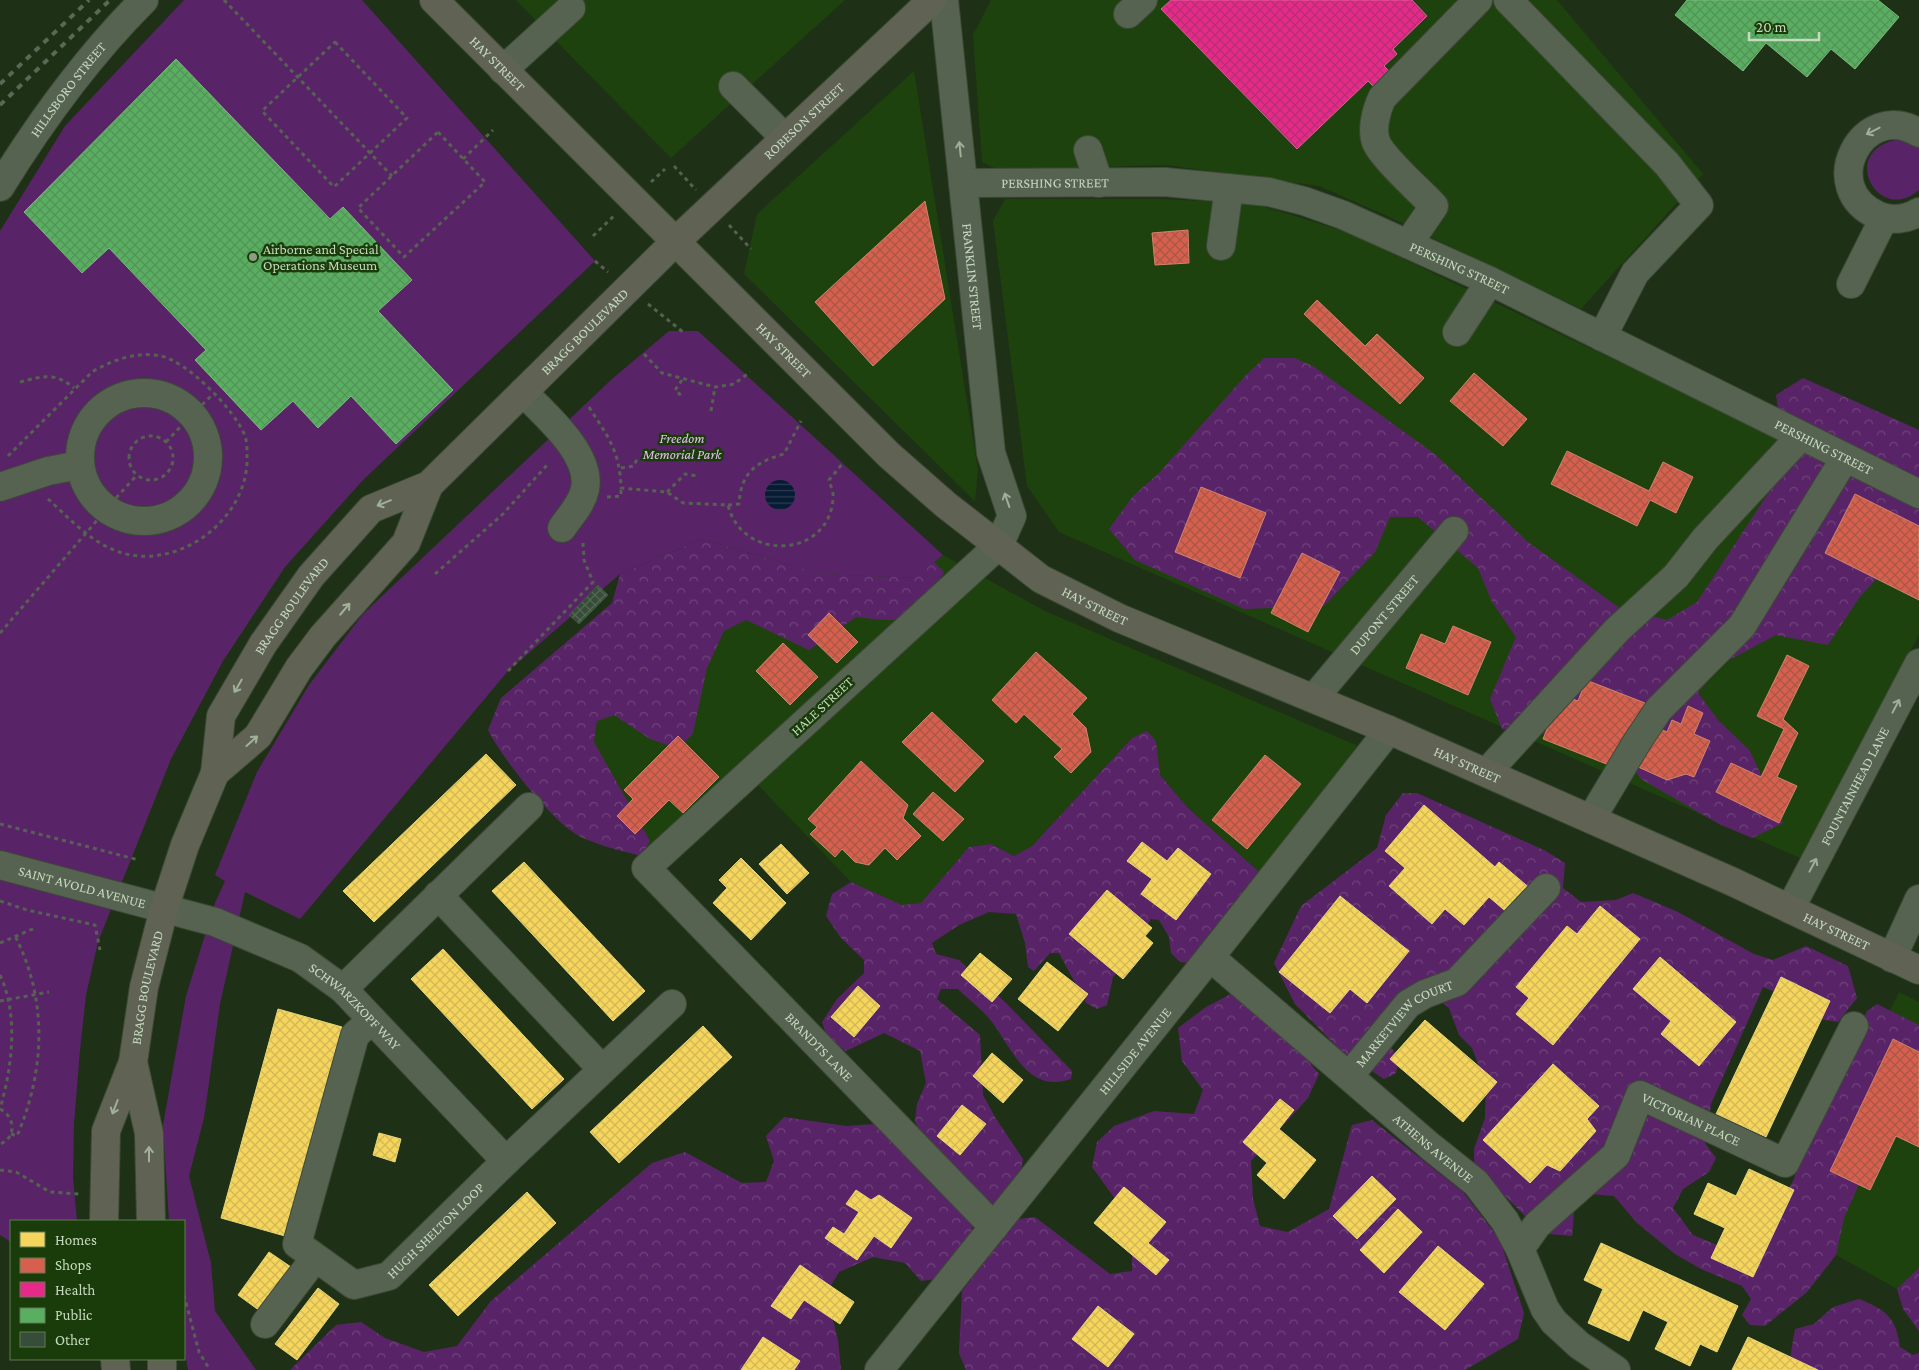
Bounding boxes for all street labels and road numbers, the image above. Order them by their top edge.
street label: HAY STREET [467,33,529,95]
street label: HILLSBORO STREET [27,38,110,140]
street label: ROBESON STREET [760,79,848,163]
street label: PERSHING STREET [1001,174,1109,191]
street label: FRANKLIN STREET [959,222,986,331]
street label: PERSHING STREET [1407,238,1512,298]
street label: BRAGG BOULEVARD [538,285,632,378]
street label: HAY STREET [753,319,815,381]
street label: PERSHING STREET [1772,416,1876,478]
street label: BRAGG BOULEVARD [251,554,332,657]
street label: DUPONT STREET [1346,571,1422,658]
street label: HAY STREET [1059,583,1131,629]
street label: HALE STREET [788,673,857,739]
street label: FOUNTAINHEAD LANE [1817,724,1892,848]
street label: HAY STREET [1432,743,1504,787]
street label: SAINT AVOLD AVENUE [17,862,148,911]
street label: HAY STREET [1801,909,1873,954]
street label: BRAGG BOULEVARD [128,929,166,1046]
street label: SCHWARZKOPF WAY [306,959,405,1053]
street label: MARKETVIEW COURT [1352,976,1455,1070]
street label: HILLSIDE AVENUE [1095,1004,1175,1098]
street label: BRANDTS LANE [782,1009,857,1085]
street label: VICTORIAN PLACE [1639,1089,1743,1149]
street label: ATHENS AVENUE [1390,1110,1477,1186]
street label: HUGH SHELTON LOOP [383,1179,487,1282]

